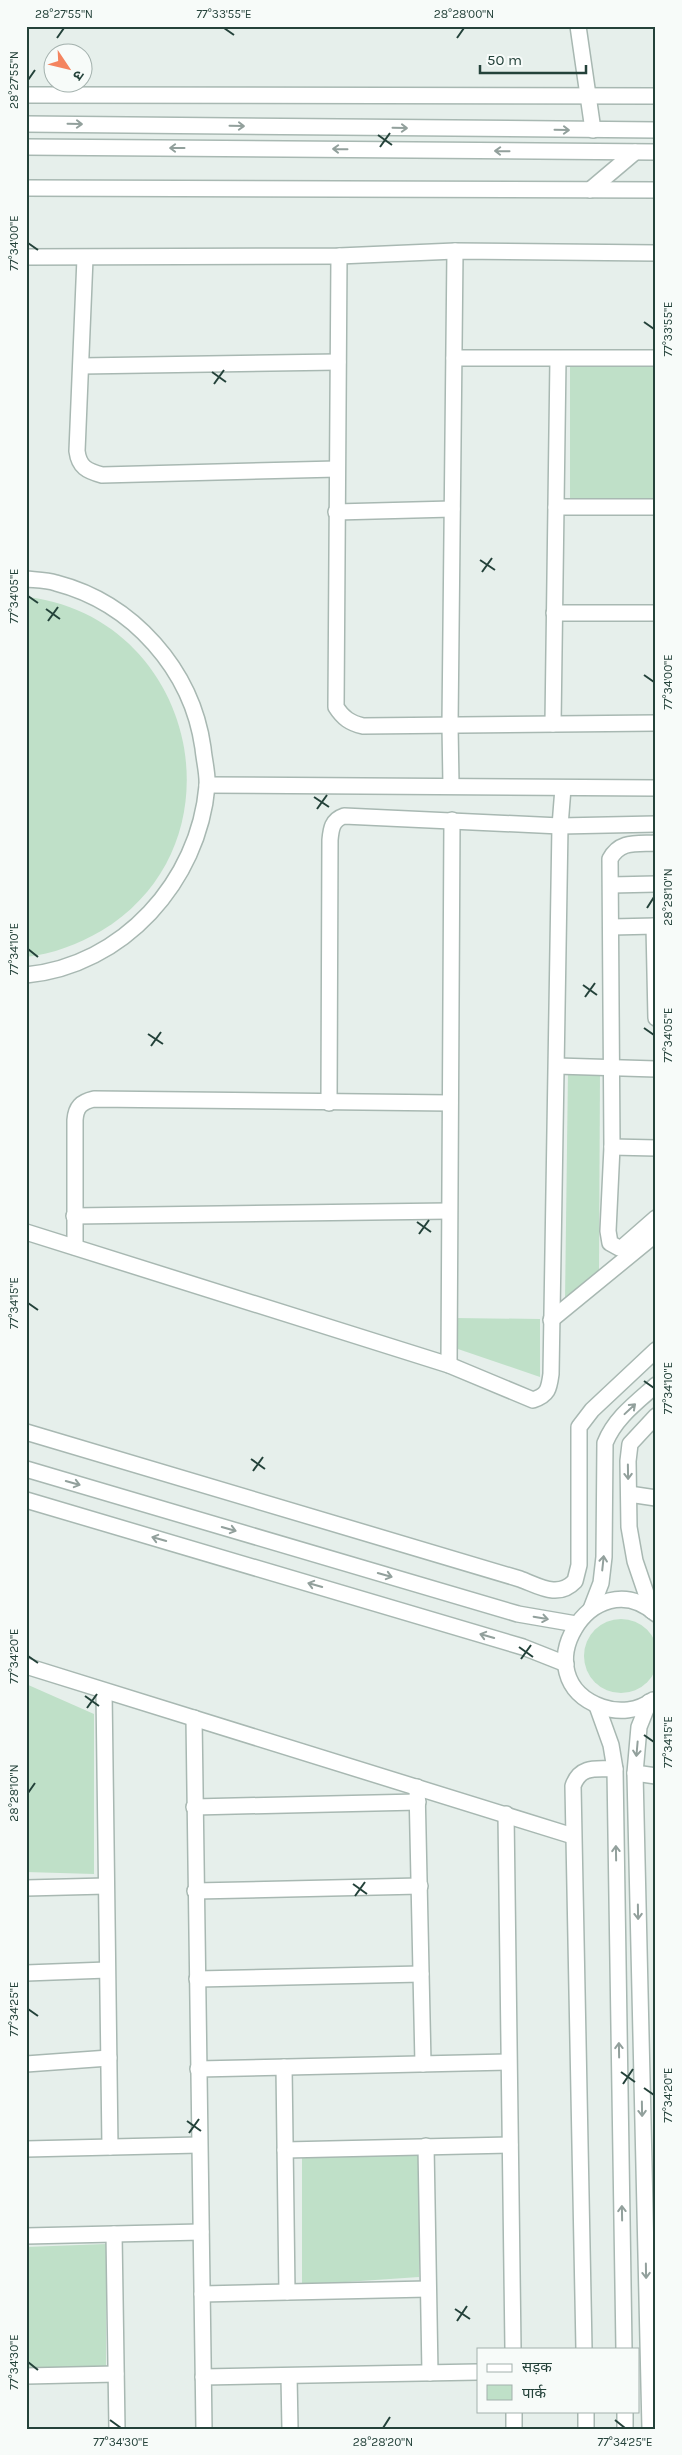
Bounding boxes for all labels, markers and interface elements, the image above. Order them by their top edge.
text: 28°27'55"N [35,7,93,21]
text: 77°33'55"E [196,7,252,21]
text: 28°28'00"N [434,7,494,21]
north arrow [42,42,92,92]
scale bar [480,42,586,74]
text: 28°27'55"N [7,51,21,109]
text: 50 m [487,51,522,69]
text: उ [68,67,88,84]
one-way arrow [67,120,83,129]
one-way arrow [229,122,245,131]
one-way arrow [392,123,408,133]
one-way arrow [554,125,570,135]
one-way arrow [169,143,186,153]
one-way arrow [332,144,348,154]
one-way arrow [494,146,510,156]
text: 77°34'00"E [7,215,21,271]
text: 77°33'55"E [661,301,675,357]
text: 77°34'05"E [7,568,21,624]
text: 77°34'00"E [661,654,675,710]
text: 28°28'10"N [661,868,675,926]
text: 77°34'10"E [7,923,21,975]
text: 77°34'05"E [661,1007,675,1063]
text: 77°34'15"E [7,1277,21,1329]
text: 77°34'10"E [661,1362,675,1414]
one-way arrow [623,1403,636,1415]
one-way arrow [624,1464,633,1480]
one-way arrow [65,1479,81,1489]
one-way arrow [220,1525,236,1535]
one-way arrow [151,1534,167,1544]
one-way arrow [599,1555,608,1571]
one-way arrow [376,1571,392,1581]
one-way arrow [307,1580,323,1590]
one-way arrow [533,1614,549,1624]
text: 77°34'20"E [7,1628,21,1684]
one-way arrow [480,1630,496,1640]
text: 77°34'15"E [661,1716,675,1768]
one-way arrow [632,1741,642,1757]
text: 28°28'10"N [7,1764,21,1822]
one-way arrow [611,1845,621,1861]
one-way arrow [633,1903,643,1919]
text: 77°34'25"E [7,1982,21,2036]
one-way arrow [614,2042,624,2058]
text: 77°34'20"E [661,2067,675,2123]
one-way arrow [638,2101,647,2117]
one-way arrow [617,2205,627,2221]
one-way arrow [641,2263,651,2279]
text: 77°34'30"E [7,2334,21,2390]
legend [477,2348,640,2412]
text: सड़क [522,2358,552,2376]
text: पार्क [522,2384,546,2402]
text: 77°34'30"E [93,2435,149,2449]
text: 28°28'20"N [353,2435,413,2449]
text: 77°34'25"E [598,2435,652,2449]

